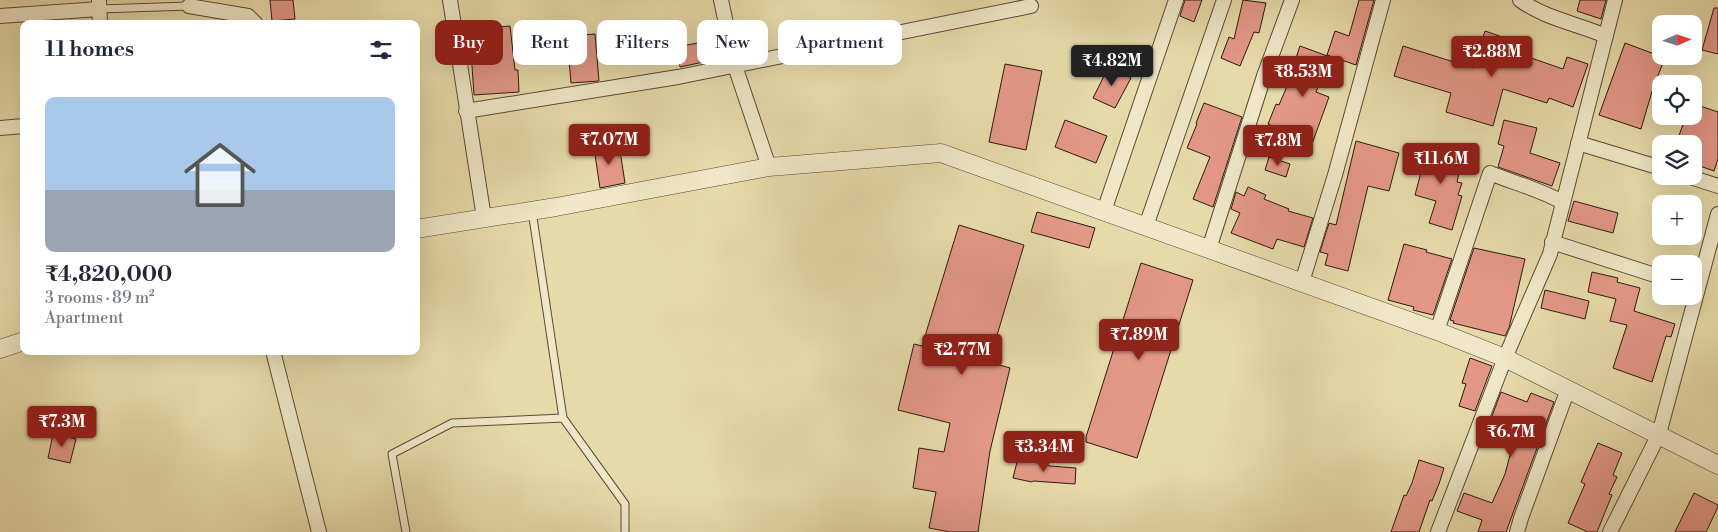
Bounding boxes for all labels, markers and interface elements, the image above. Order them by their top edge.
north arrow [1652,15,1702,65]
map controls [1652,15,1702,305]
chip: Buy [435,20,503,65]
chip: Rent [513,20,587,65]
chip: Filters [597,20,687,65]
chip: New [697,20,768,65]
chip: Apartment [778,20,902,65]
icon: filters [367,36,395,64]
pin: ₹2.88M [1451,36,1533,78]
text: 11 homes [45,37,134,63]
text: ₹2.88M [1462,42,1522,62]
pin: ₹4.82M [1071,44,1153,87]
text: ₹4.82M [1082,51,1142,71]
pin: ₹8.53M [1262,56,1344,98]
text: ₹8.53M [1274,62,1332,82]
button: locate [1652,75,1702,125]
pin: ₹7.07M [568,124,650,166]
pin: ₹7.8M [1243,124,1313,167]
icon: home [175,130,265,220]
text: ₹7.07M [580,130,638,150]
text: ₹7.8M [1254,131,1302,151]
button: layers [1652,135,1702,185]
pin: ₹11.6M [1400,142,1482,185]
text: ₹11.6M [1414,149,1468,169]
button: + [1652,195,1702,245]
button: − [1652,255,1702,305]
text: ₹4,820,000 [45,262,172,288]
text: 3 rooms · 89 m² [45,288,155,308]
text: Apartment [45,308,124,328]
pin: ₹7.89M [1098,318,1180,361]
text: ₹7.89M [1110,325,1168,345]
pin: ₹2.77M [921,334,1003,376]
text: ₹2.77M [933,340,991,360]
pin: ₹7.3M [27,406,97,448]
text: ₹7.3M [38,412,86,432]
pin: ₹6.7M [1476,416,1546,458]
text: ₹6.7M [1487,422,1535,442]
pin: ₹3.34M [1003,430,1085,473]
text: ₹3.34M [1014,437,1074,457]

